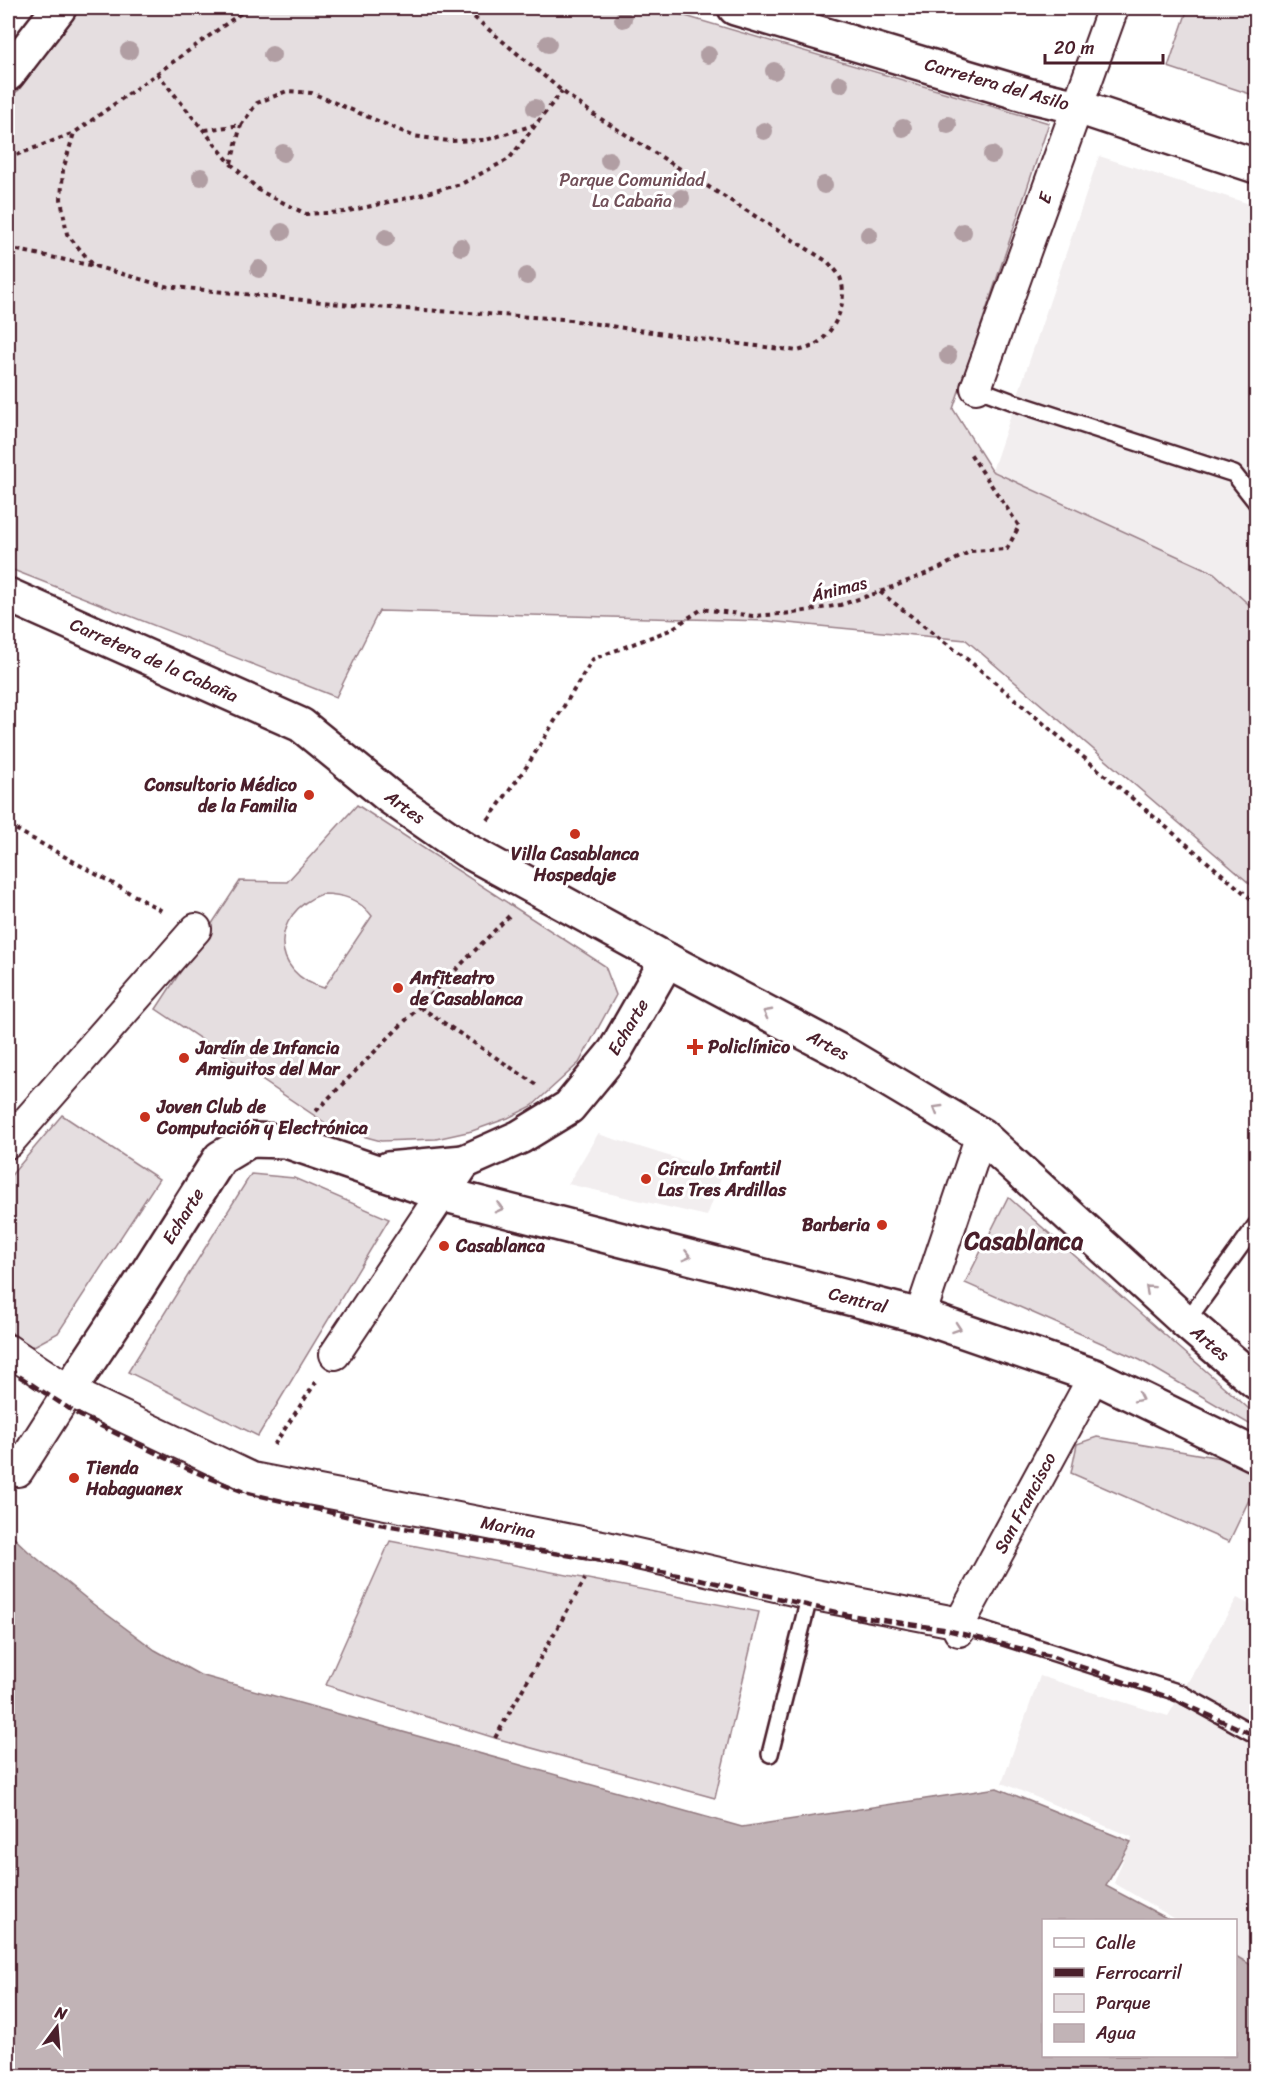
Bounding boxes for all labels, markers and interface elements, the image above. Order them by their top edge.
scale bar [1045,27,1164,65]
text: 20 m [1054,32,1094,64]
street label: Carretera del Asilo [921,48,1073,120]
park label: Parque Comunidad La Cabaña [559,164,706,217]
street label: E [1028,187,1062,208]
street label: Ánimas [807,566,871,612]
street label: Carretera de la Cabaña [65,608,243,712]
place label: Consultorio Médico de la Familia [143,769,298,822]
street label: Artes [377,781,433,833]
marker: Consultorio Médico de la Familia [302,788,316,802]
marker: Villa Casablanca Hospedaje [568,827,582,841]
place label: Villa Casablanca Hospedaje [511,838,640,891]
place label: Anfiteatro de Casablanca [409,962,523,1015]
marker: Anfiteatro de Casablanca [391,981,405,995]
street label: Echarte [598,992,658,1062]
one-way arrow [763,1009,773,1020]
street label: Artes [800,1020,855,1070]
place label: Policlínico [708,1031,791,1063]
place label: Jardín de Infancia Amiguitos del Mar [195,1032,341,1085]
marker: Policlínico [686,1038,704,1056]
marker: Jardín de Infancia Amiguitos del Mar [177,1051,191,1065]
place label: Joven Club de Computación y Electrónica [156,1091,369,1144]
one-way arrow [933,1105,943,1116]
marker: Joven Club de Computación y Electrónica [138,1110,152,1124]
place label: Círculo Infantil Las Tres Ardillas [657,1153,787,1206]
marker: Círculo Infantil Las Tres Ardillas [639,1172,653,1186]
street label: Echarte [153,1181,213,1251]
one-way arrow [493,1201,503,1213]
place label: Barberia [802,1209,870,1241]
marker: Barberia [875,1218,889,1232]
district label: Casablanca [964,1220,1083,1262]
place label: Casablanca [455,1230,545,1262]
marker: Casablanca [437,1239,451,1253]
one-way arrow [682,1249,692,1262]
street label: Central [825,1277,892,1323]
one-way arrow [1145,1285,1156,1296]
street label: Artes [1182,1316,1237,1370]
one-way arrow [951,1321,962,1334]
one-way arrow [1132,1390,1143,1402]
street label: San Francisco [985,1446,1065,1560]
place label: Tienda Habaguanex [85,1452,183,1505]
marker: Tienda Habaguanex [67,1471,81,1485]
street label: Marina [478,1506,538,1548]
legend [1042,1919,1237,2057]
text: Calle [1096,1927,1136,1959]
text: Ferrocarril [1096,1957,1183,1989]
text: Parque [1096,1987,1151,2019]
north arrow [27,1997,87,2057]
text: N [51,1997,71,2029]
text: Agua [1095,2017,1137,2049]

